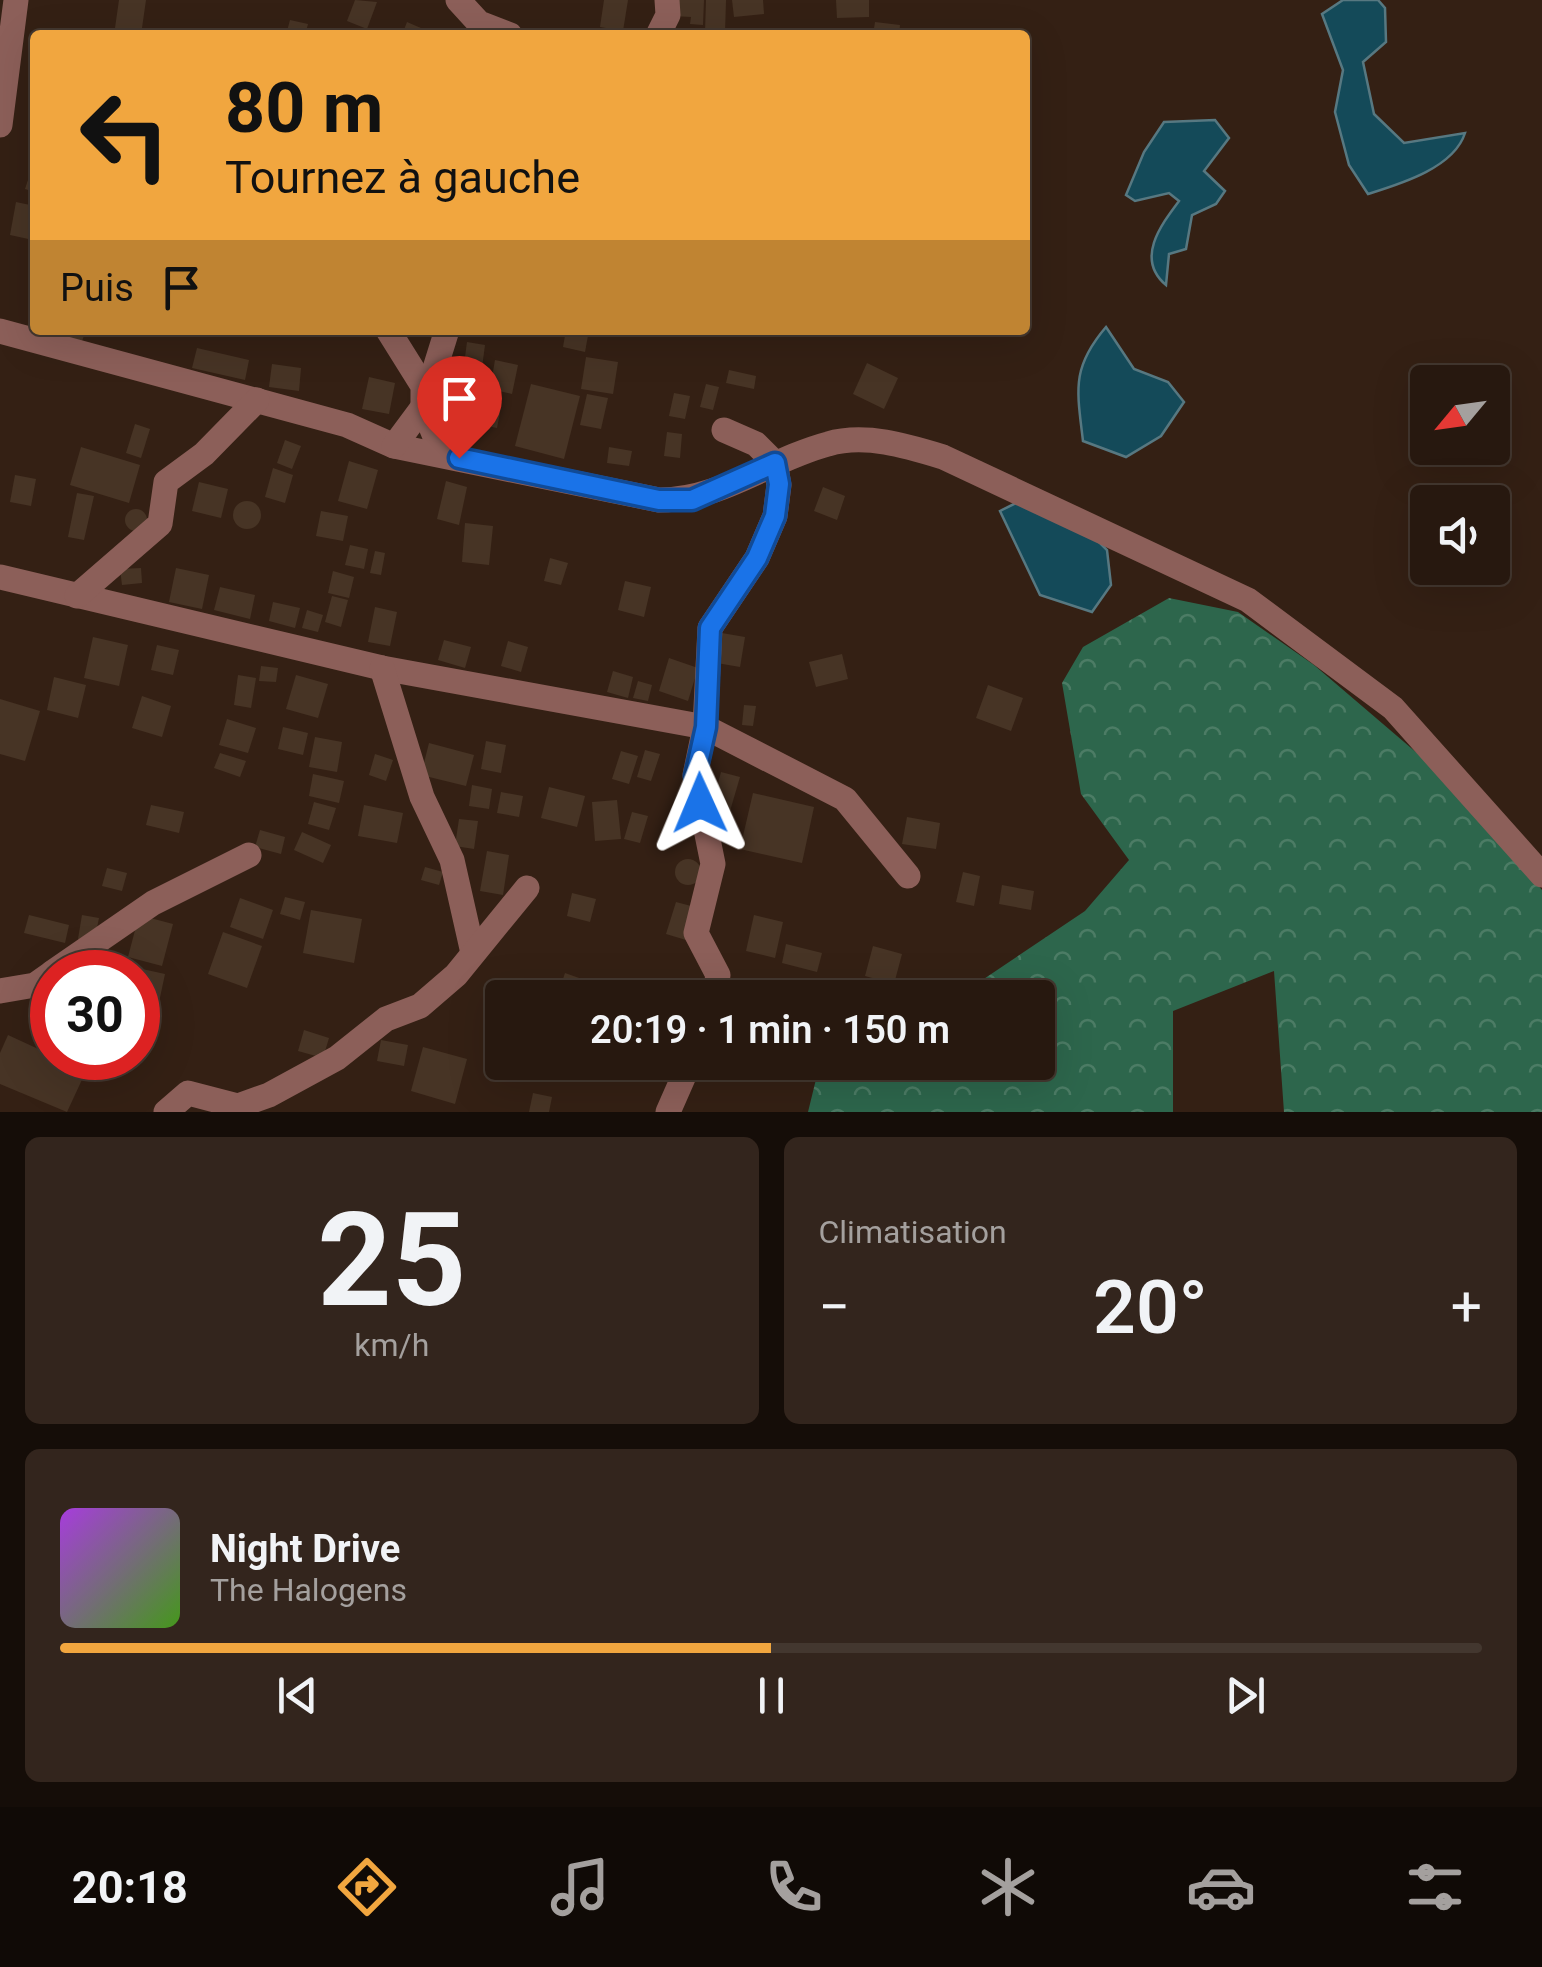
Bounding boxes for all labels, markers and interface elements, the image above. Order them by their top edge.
text: 80 m [225,67,383,149]
icon: left [60,70,190,200]
text: Tournez à gauche [225,151,580,204]
icon: arrive [154,260,209,315]
text: Puis [60,266,134,310]
pin [417,356,502,459]
north arrow [1410,365,1510,465]
map controls [1410,365,1510,585]
icon: arrive [432,371,487,426]
button: sound [1410,485,1510,585]
position arrow [648,751,752,855]
speed limit sign: 30 [30,950,160,1080]
text: 20:19 · 1 min · 150 m [590,1008,950,1052]
text: 25 [317,1184,466,1337]
text: Climatisation [819,1213,1007,1251]
text: 20° [1093,1263,1208,1351]
text: − [819,1275,850,1339]
text: + [1451,1275,1482,1339]
text: km/h [354,1326,429,1364]
text: Night Drive [210,1527,400,1571]
text: The Halogens [210,1571,407,1609]
icon: previous [270,1668,325,1723]
icon: pause [744,1668,799,1723]
icon: next [1218,1668,1273,1723]
icon: directions [332,1852,402,1922]
icon: music [545,1852,615,1922]
icon: phone [759,1852,829,1922]
icon: climate [973,1852,1043,1922]
icon: car [1186,1852,1256,1922]
icon: filters [1400,1852,1470,1922]
text: 20:18 [72,1861,188,1914]

